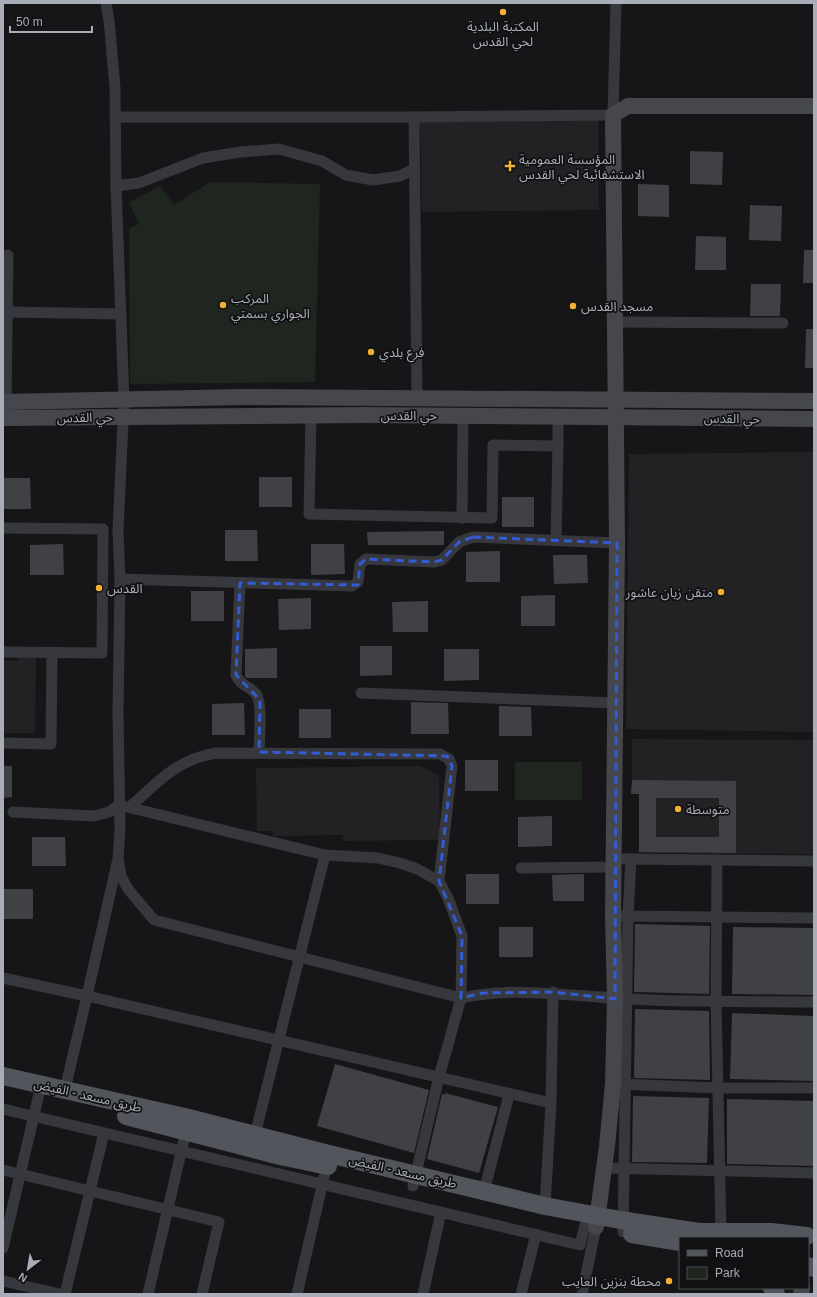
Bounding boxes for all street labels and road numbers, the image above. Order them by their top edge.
street label: حي القدس [381,408,438,426]
street label: حي القدس [57,410,114,429]
street label: حي القدس [704,411,761,430]
street label: طريق مسعد - الفيض [32,1076,143,1116]
street label: طريق مسعد - الفيض [347,1152,458,1192]

